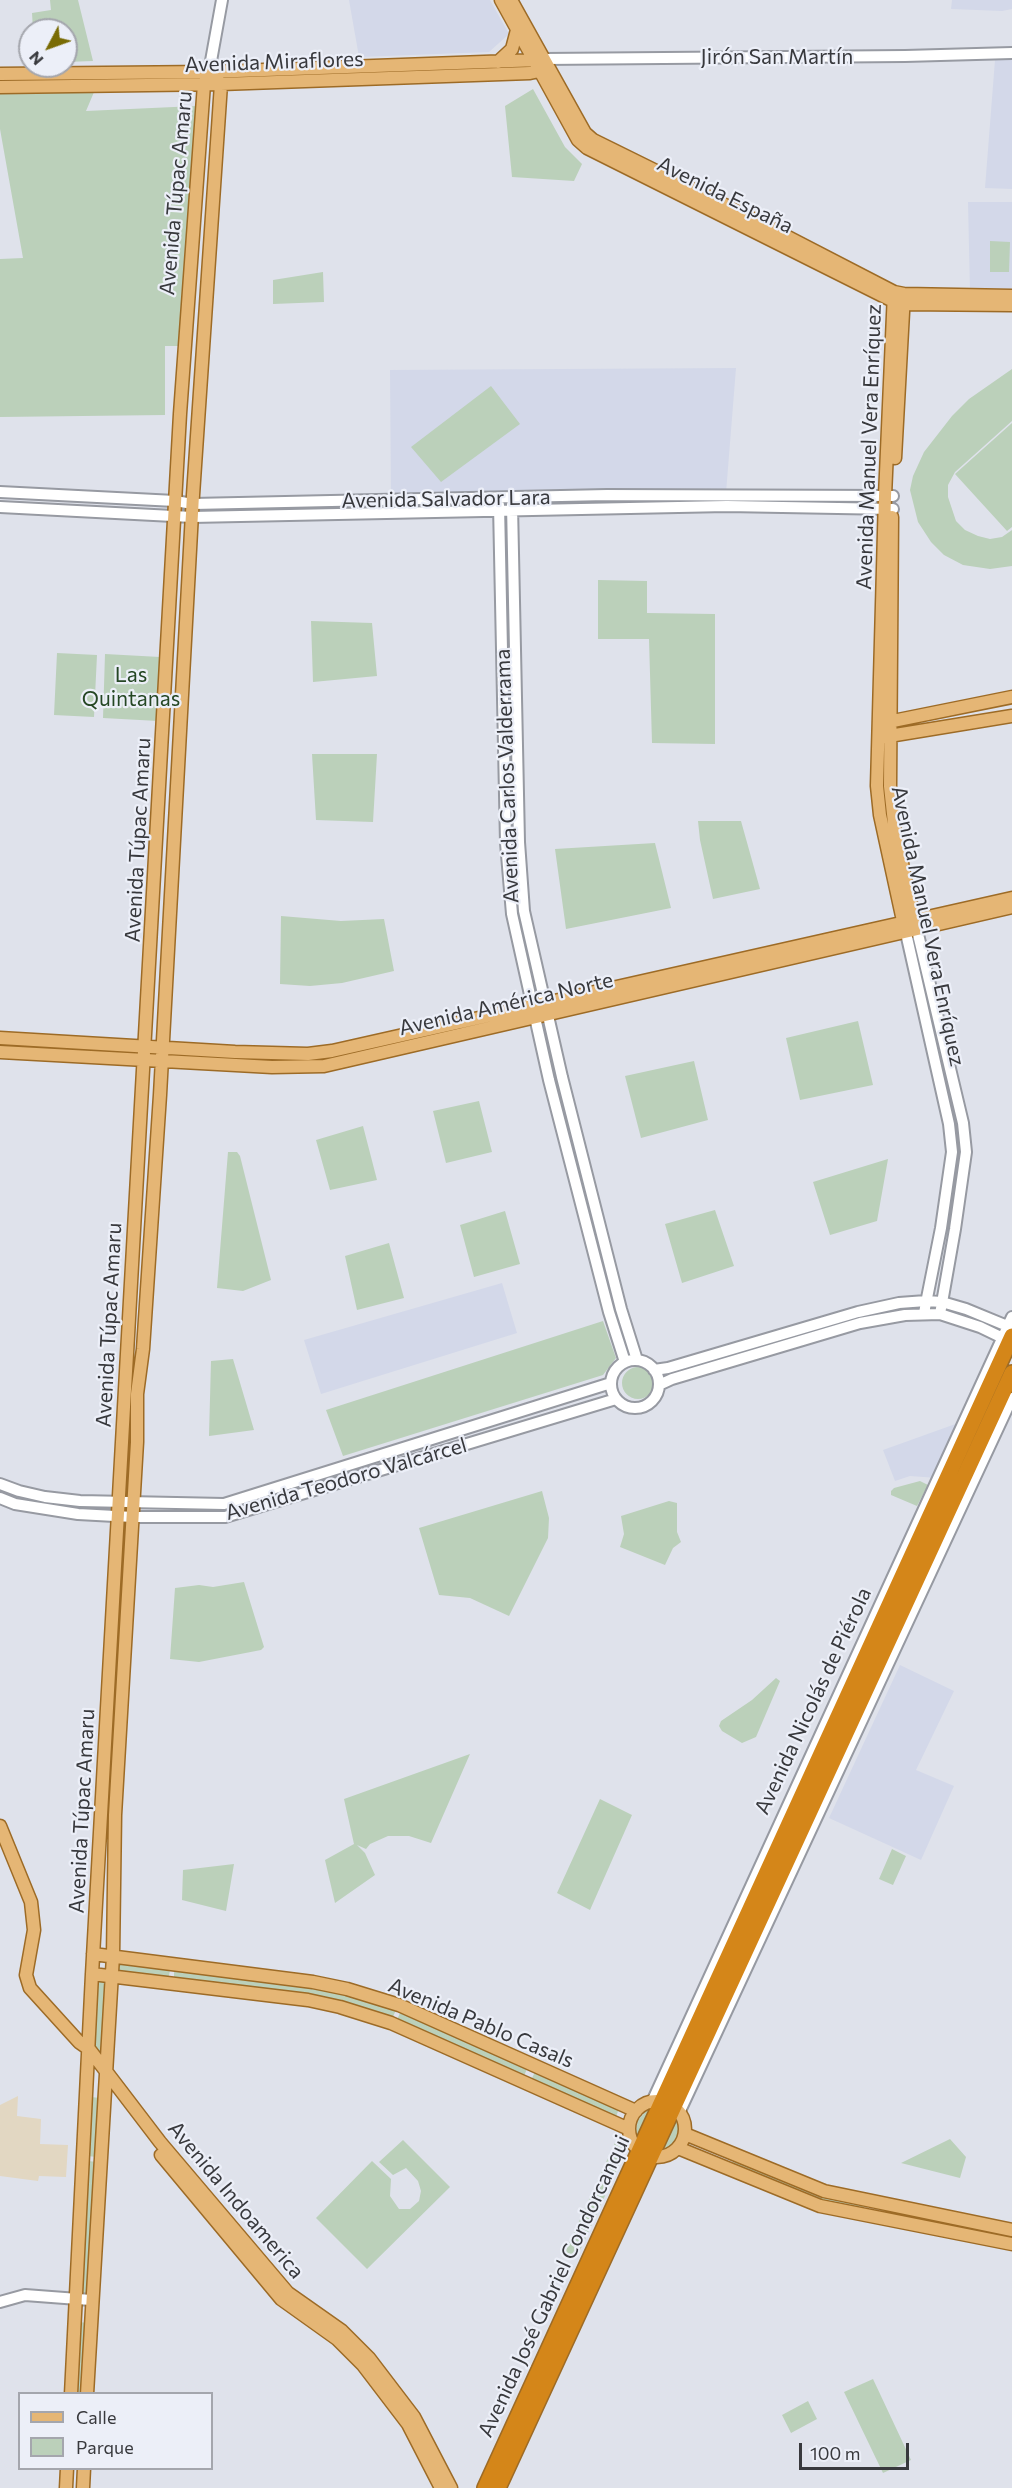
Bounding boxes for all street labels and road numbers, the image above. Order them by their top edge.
street label: Jirón San Martín [701,44,853,70]
street label: Avenida Miraflores [184,46,364,78]
street label: Avenida Túpac Amaru [155,90,197,296]
street label: Avenida España [653,151,797,239]
street label: Avenida Manuel Vera Enríquez [851,304,887,590]
street label: Avenida Salvador Lara [341,485,551,513]
street label: Avenida Carlos Valderrama [490,648,524,904]
street label: Avenida Túpac Amaru [120,737,156,943]
street label: Avenida Manuel Vera Enríquez [886,784,970,1068]
street label: Avenida América Norte [396,967,616,1041]
street label: Avenida Túpac Amaru [91,1222,127,1428]
street label: Avenida Teodoro Valcárcel [222,1432,470,1526]
street label: Avenida Nicolás de Piérola [749,1584,877,1818]
street label: Avenida Túpac Amaru [64,1708,100,1914]
street label: Avenida Pablo Casals [384,1973,578,2073]
street label: Avenida Indoamerica [163,2116,309,2284]
street label: Avenida José Gabriel Condorcanqui [473,2131,635,2441]

